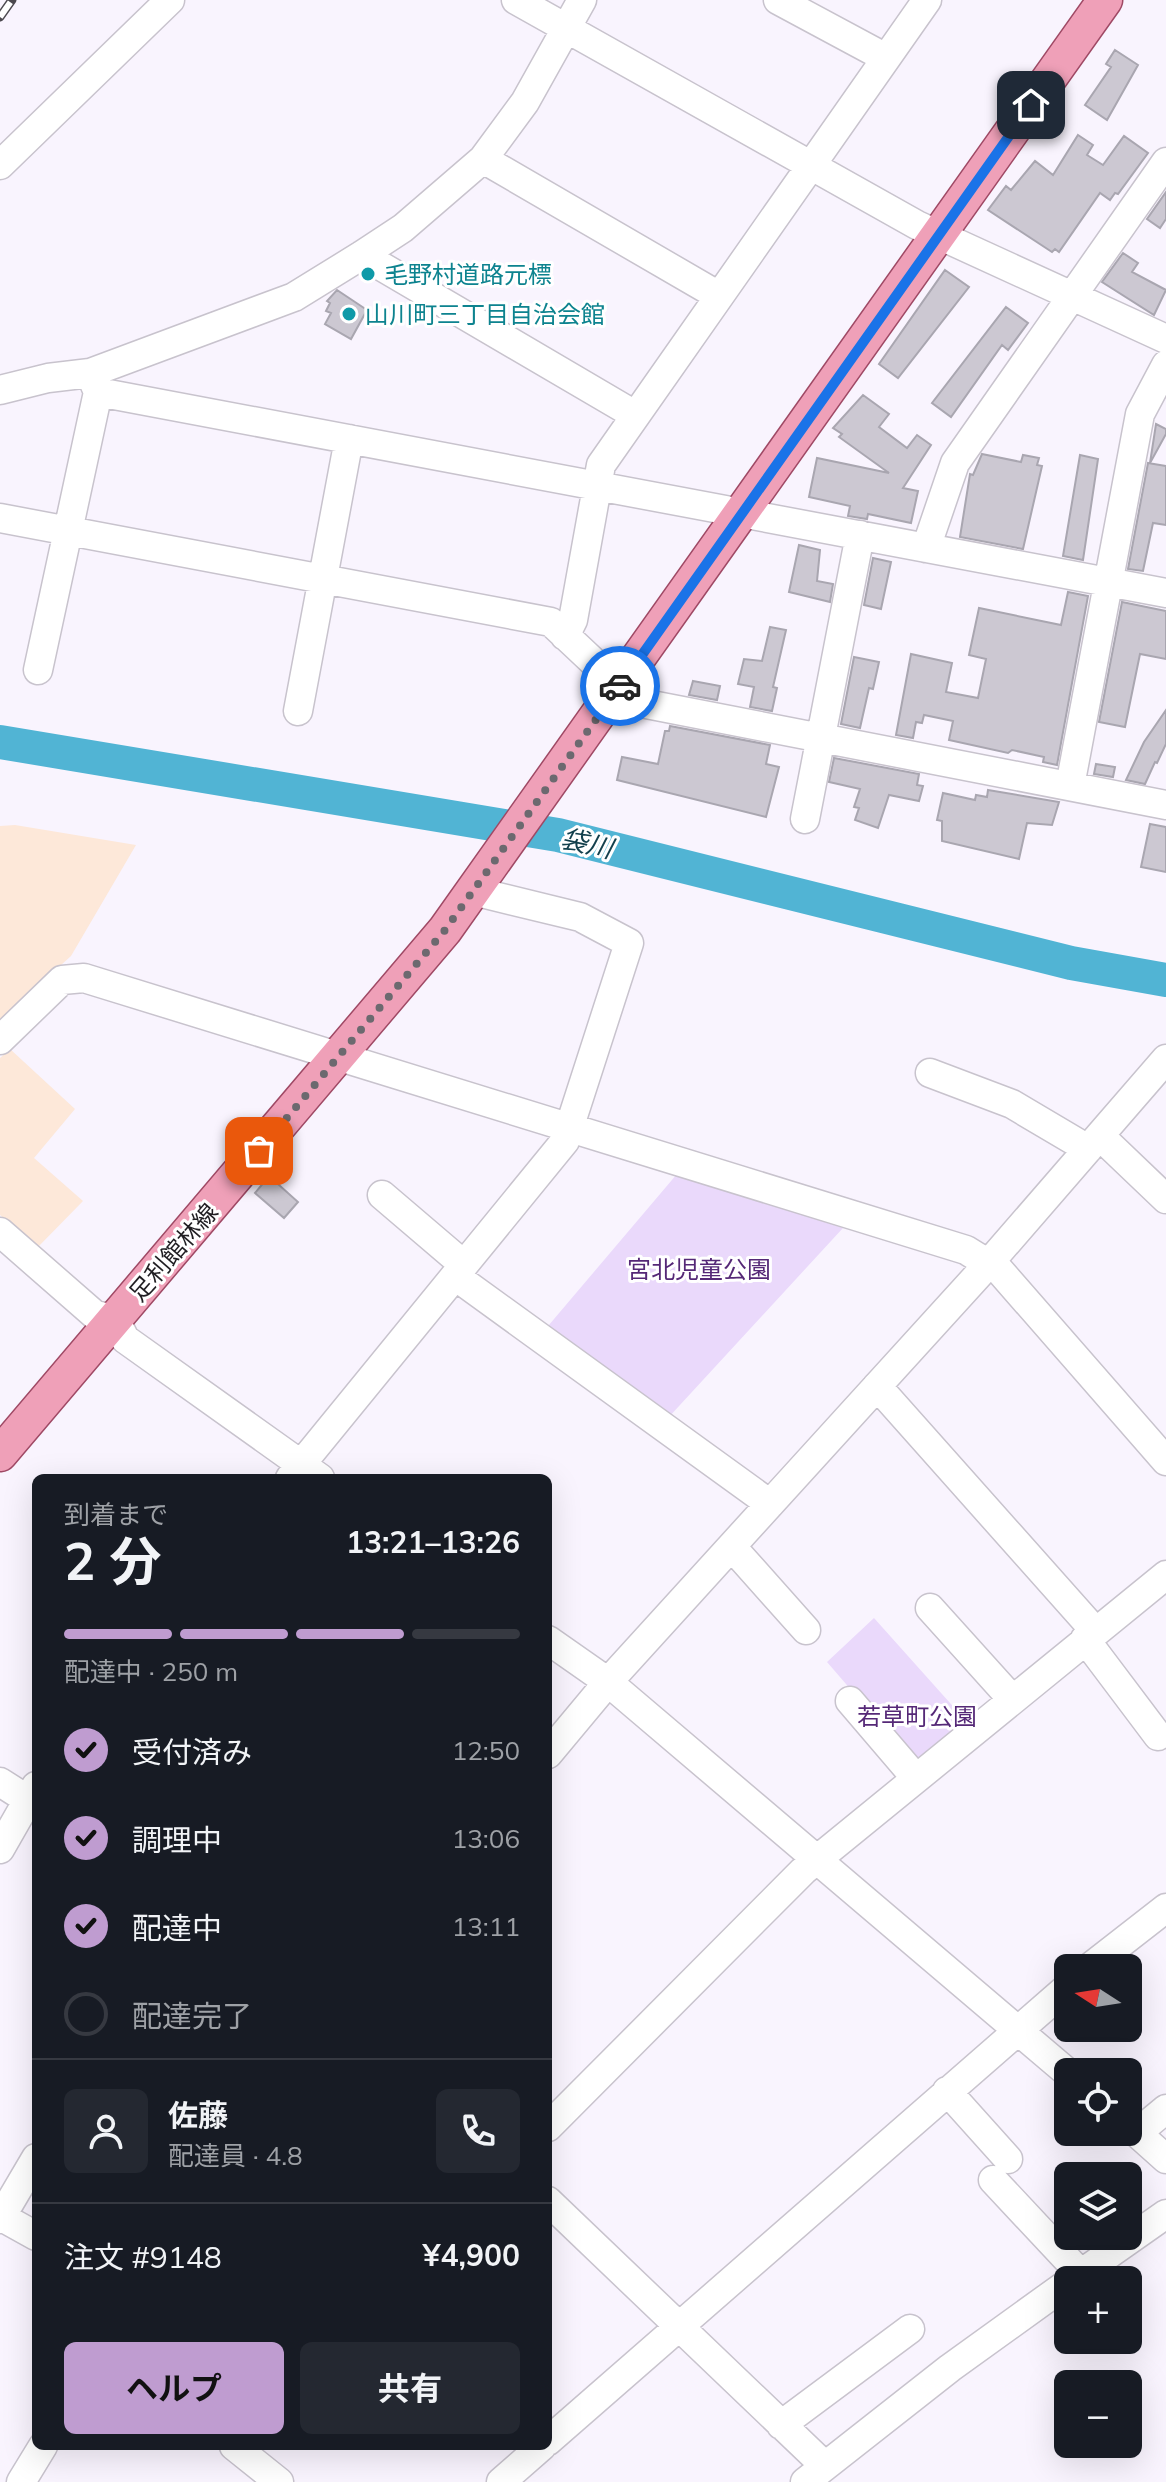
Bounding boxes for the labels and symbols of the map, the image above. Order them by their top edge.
pin [997,71,1065,139]
place label: 毛野村道路元標 [384,259,552,289]
marker: 毛野村道路元標 [359,265,377,283]
place label: 山川町三丁目自治会館 [365,299,605,329]
marker: 山川町三丁目自治会館 [340,305,358,323]
courier [580,646,660,726]
water label: 袋川 [558,821,619,866]
pin [225,1117,293,1185]
street label: 足利館林線 [122,1197,224,1307]
park label: 宮北児童公園 [627,1254,771,1284]
park label: 若草町公園 [857,1701,977,1731]
north arrow [1054,1954,1142,2042]

